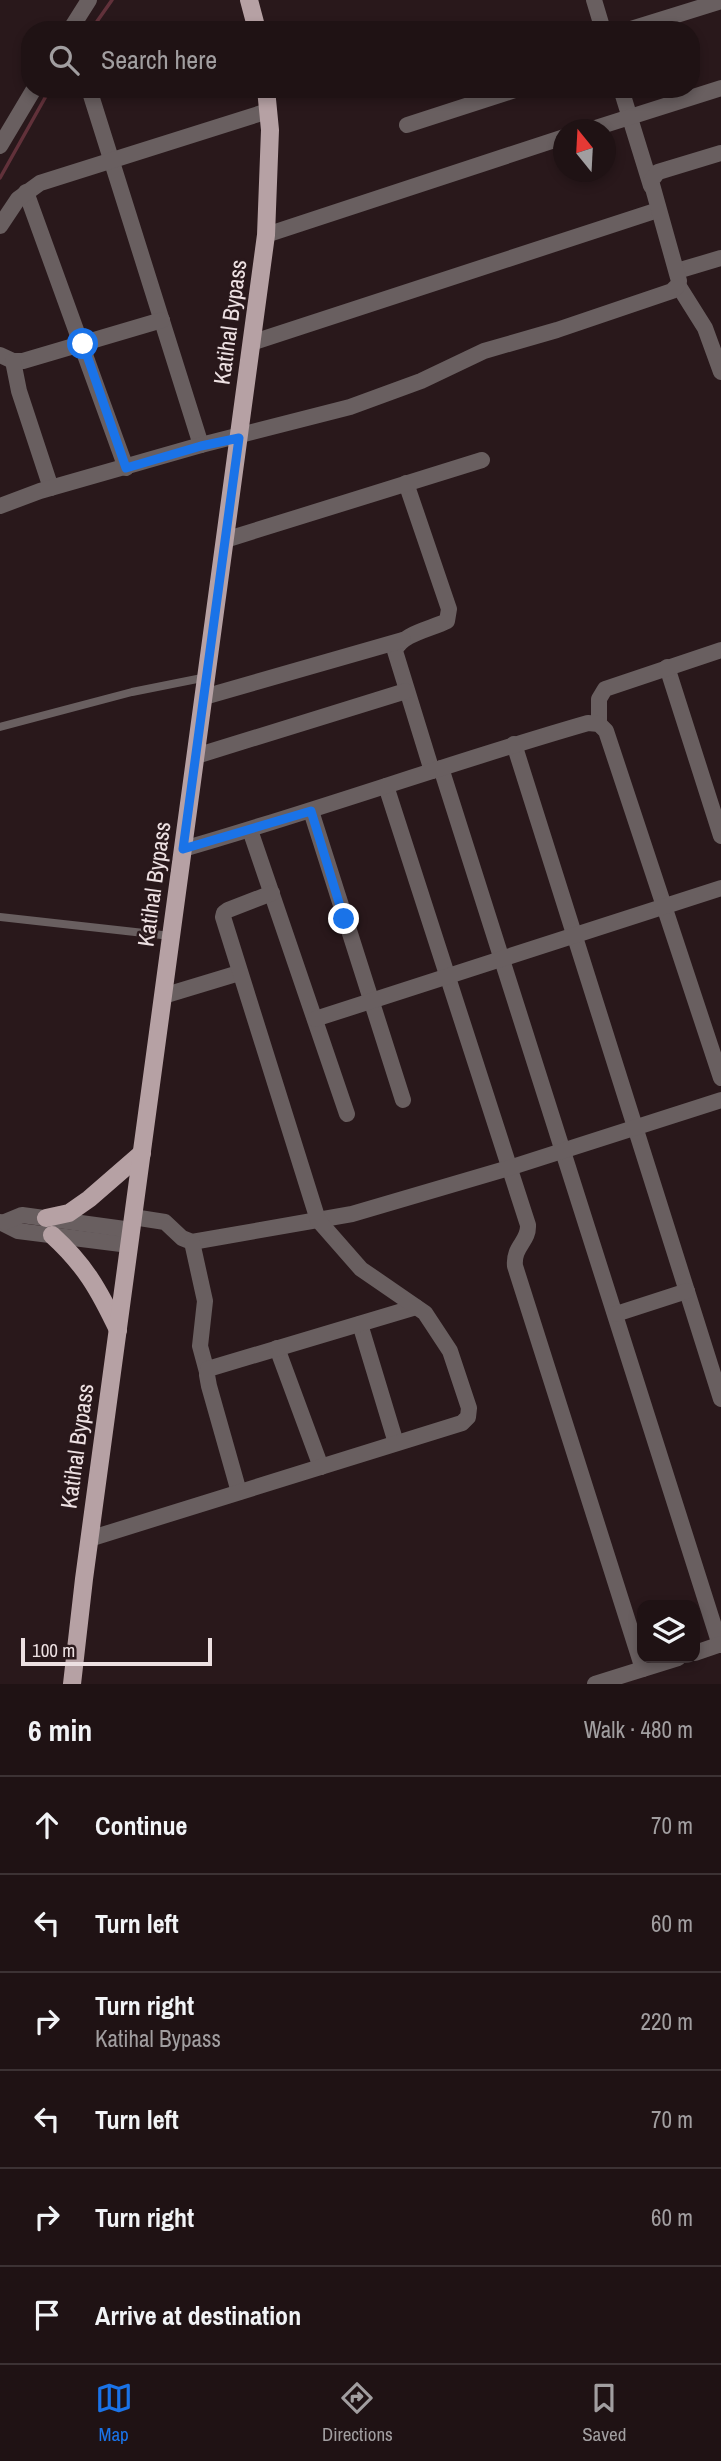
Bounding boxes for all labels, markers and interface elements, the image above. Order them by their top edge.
search box [21,21,700,98]
icon: search [45,41,83,79]
text: Search here [101,42,217,77]
north arrow [553,119,616,182]
street label: Katihal Bypass [205,257,254,386]
route start [67,328,98,359]
street label: Katihal Bypass [129,819,178,948]
route end [328,903,359,934]
street label: Katihal Bypass [52,1381,101,1510]
map controls [637,1600,700,1663]
button: layers [637,1600,700,1663]
scale bar [21,1635,212,1667]
text: 100 m [32,1637,75,1663]
text: 6 min [28,1710,92,1750]
text: Walk · 480 m [584,1714,693,1745]
icon: ahead [28,1806,66,1844]
text: Continue [95,1808,187,1843]
text: 70 m [651,1810,693,1841]
icon: left [28,1904,66,1942]
text: Turn left [95,1906,179,1941]
text: 60 m [651,1908,693,1939]
text: Turn right [95,1988,194,2023]
icon: right [28,2002,66,2040]
text: 220 m [641,2006,693,2037]
text: Katihal Bypass [95,2023,221,2054]
icon: left [28,2100,66,2138]
text: Turn left [95,2102,179,2137]
text: 70 m [651,2104,693,2135]
icon: right [28,2198,66,2236]
text: Turn right [95,2200,194,2235]
text: 60 m [651,2202,693,2233]
icon: arrive [28,2296,66,2334]
text: Arrive at destination [95,2298,301,2333]
tab: Map [95,2379,133,2447]
tab: Directions [322,2379,393,2447]
tab: Saved [582,2379,626,2447]

